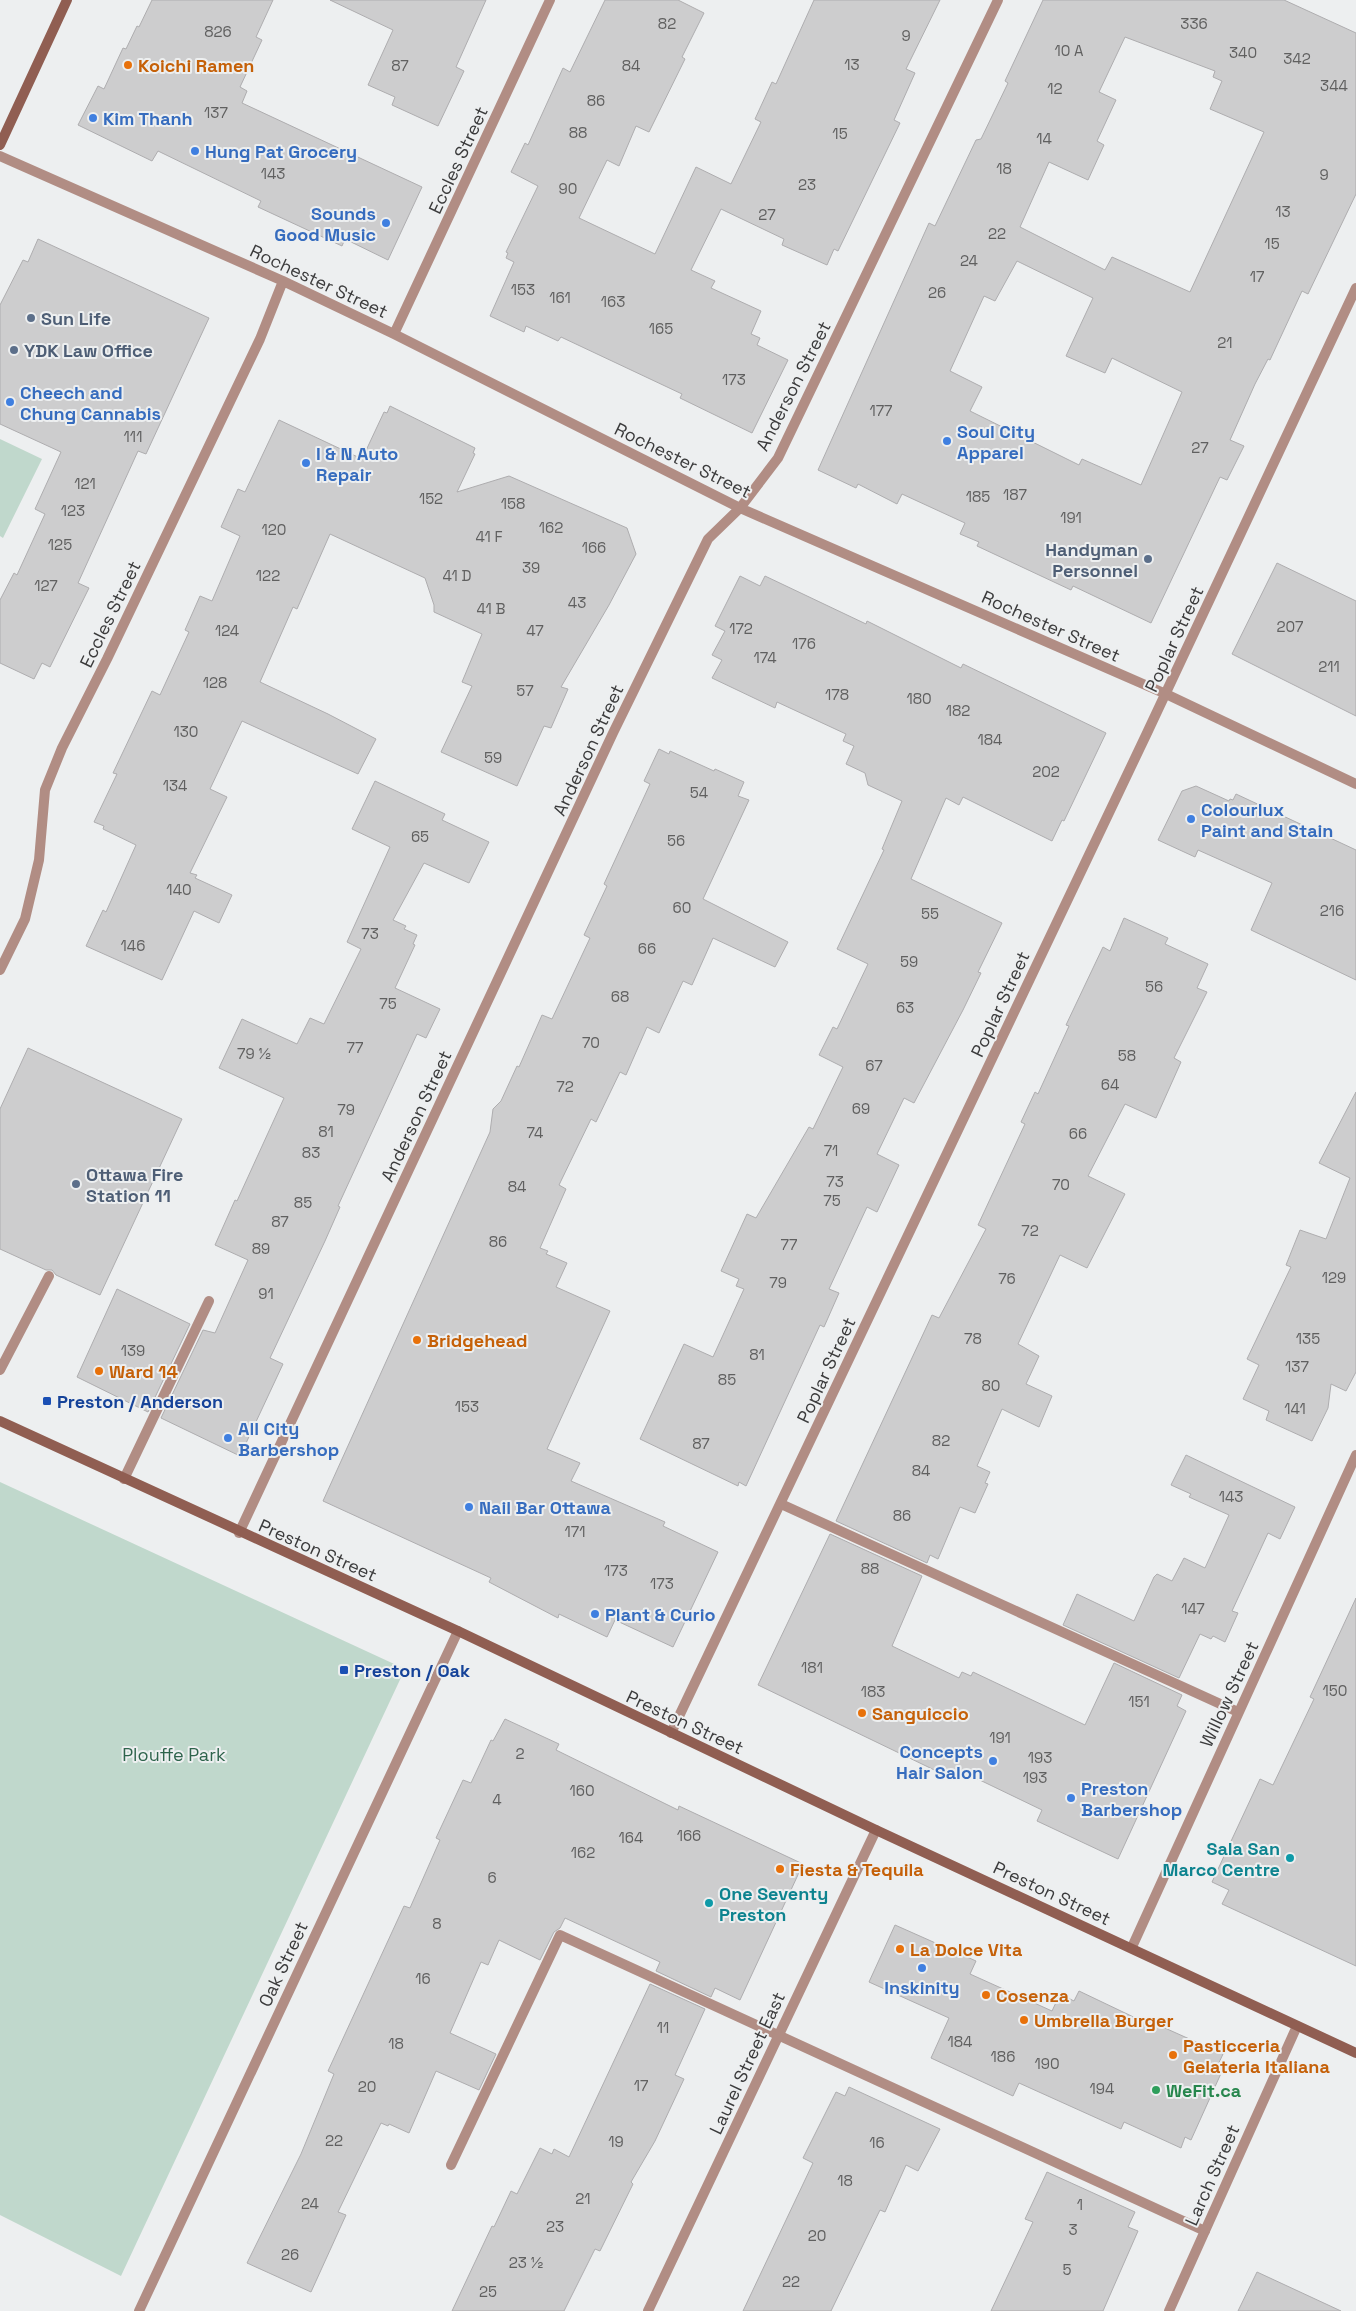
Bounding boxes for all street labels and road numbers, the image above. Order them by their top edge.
street label: Eccles Street [423,103,493,217]
street label: Rochester Street [247,239,391,323]
street label: Anderson Street [750,317,836,455]
street label: Rochester Street [611,417,755,503]
street label: Eccles Street [74,557,146,671]
street label: Poplar Street [1139,582,1209,696]
street label: Rochester Street [978,585,1124,667]
street label: Anderson Street [547,681,629,819]
street label: Poplar Street [965,947,1035,1061]
street label: Anderson Street [375,1047,457,1185]
street label: Poplar Street [791,1313,861,1427]
street label: Preston Street [255,1514,381,1586]
street label: Willow Street [1194,1637,1264,1751]
street label: Preston Street [623,1685,747,1759]
street label: Preston Street [990,1856,1114,1930]
street label: Oak Street [253,1918,313,2010]
street label: Laurel Street East [704,1988,790,2138]
street label: Larch Street [1180,2121,1244,2229]

